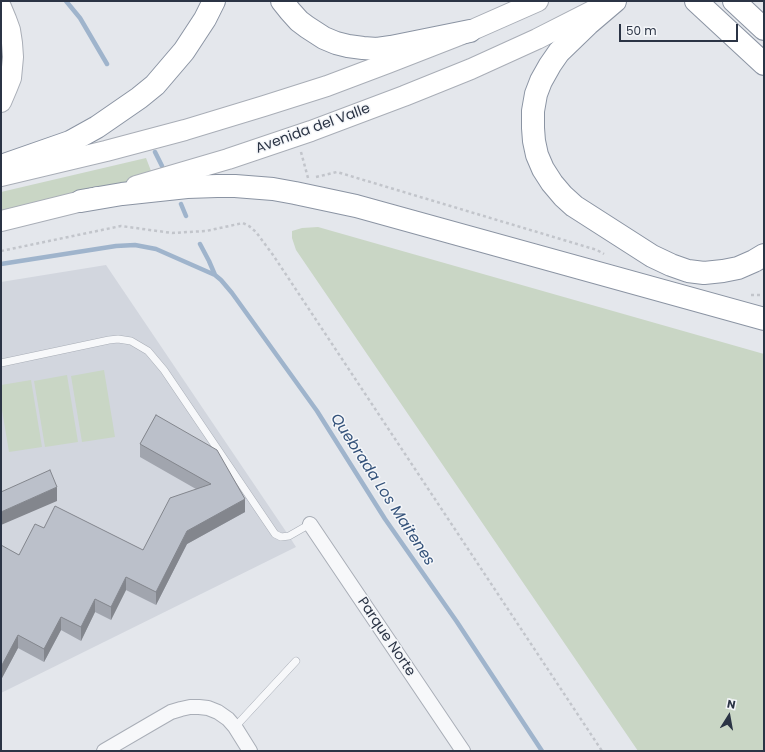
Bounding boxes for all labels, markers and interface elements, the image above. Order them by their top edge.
scale bar [621,16,740,42]
text: 50 m [626,22,657,39]
street label: Avenida del Valle [253,100,373,158]
water label: Quebrada Los Maitenes [326,410,438,570]
street label: Parque Norte [353,594,419,680]
north arrow [709,696,749,736]
text: N [726,696,737,713]

